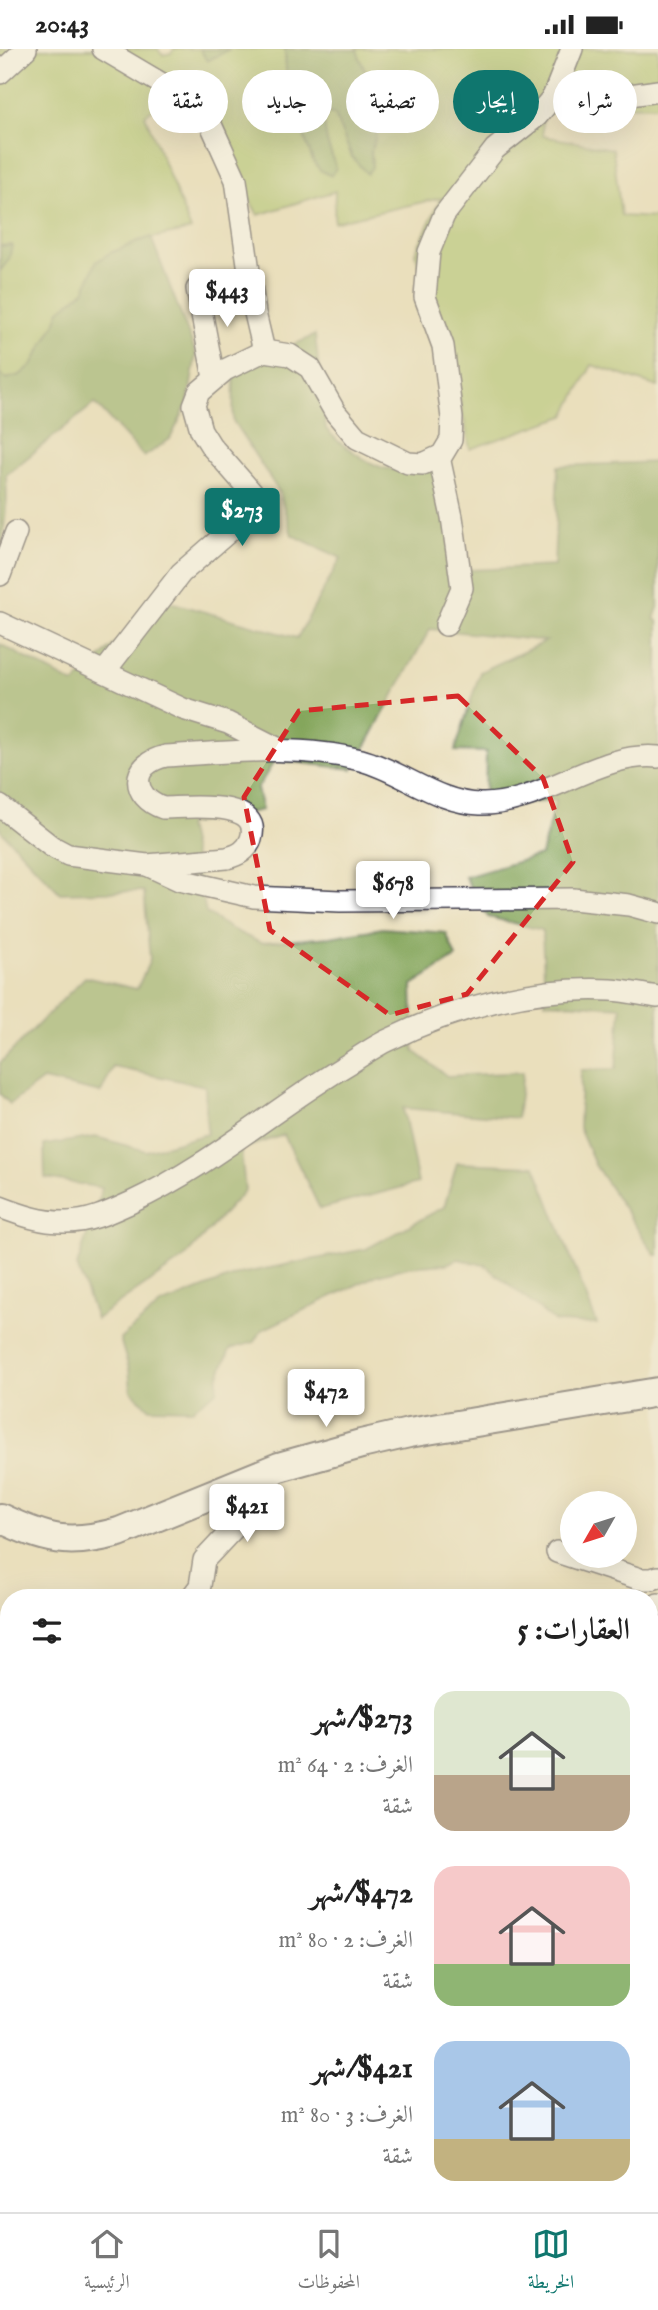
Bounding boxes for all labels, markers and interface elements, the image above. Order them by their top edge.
text: 20:43 [35,8,89,41]
chip: شقة [148,70,228,133]
chip: جديد [242,70,332,133]
chip: تصفية [346,70,439,133]
chip: إيجار [453,70,539,133]
chip: شراء [553,70,637,133]
pin: $443 [186,269,268,329]
text: $443 [205,277,249,306]
pin: $273 [201,489,283,548]
text: $273 [221,496,263,525]
pin: $678 [352,861,434,921]
text: $678 [372,869,414,898]
pin: $472 [285,1369,367,1429]
text: $472 [304,1377,348,1406]
pin: $421 [206,1485,288,1544]
north arrow [560,1491,637,1568]
map controls [560,1491,637,1568]
text: $421 [225,1492,269,1521]
icon: filters [28,1612,66,1650]
text: العقارات: 5 [517,1612,630,1650]
text: $273/شهر [313,1700,413,1738]
icon: home [490,1719,574,1803]
text: الغرف: 2 · 64 m² [278,1751,413,1780]
text: شقة [383,1792,413,1821]
text: $472/شهر [310,1875,413,1913]
icon: home [490,1894,574,1978]
text: الغرف: 2 · 80 m² [279,1926,413,1955]
text: شقة [383,1967,413,1996]
text: $421/شهر [312,2050,413,2088]
icon: home [490,2069,574,2153]
text: الغرف: 3 · 80 m² [281,2101,413,2130]
text: شقة [383,2142,413,2171]
tab: الرئيسية [84,2225,130,2300]
tab: المحفوظات [297,2225,360,2300]
tab: الخريطة [528,2225,574,2300]

